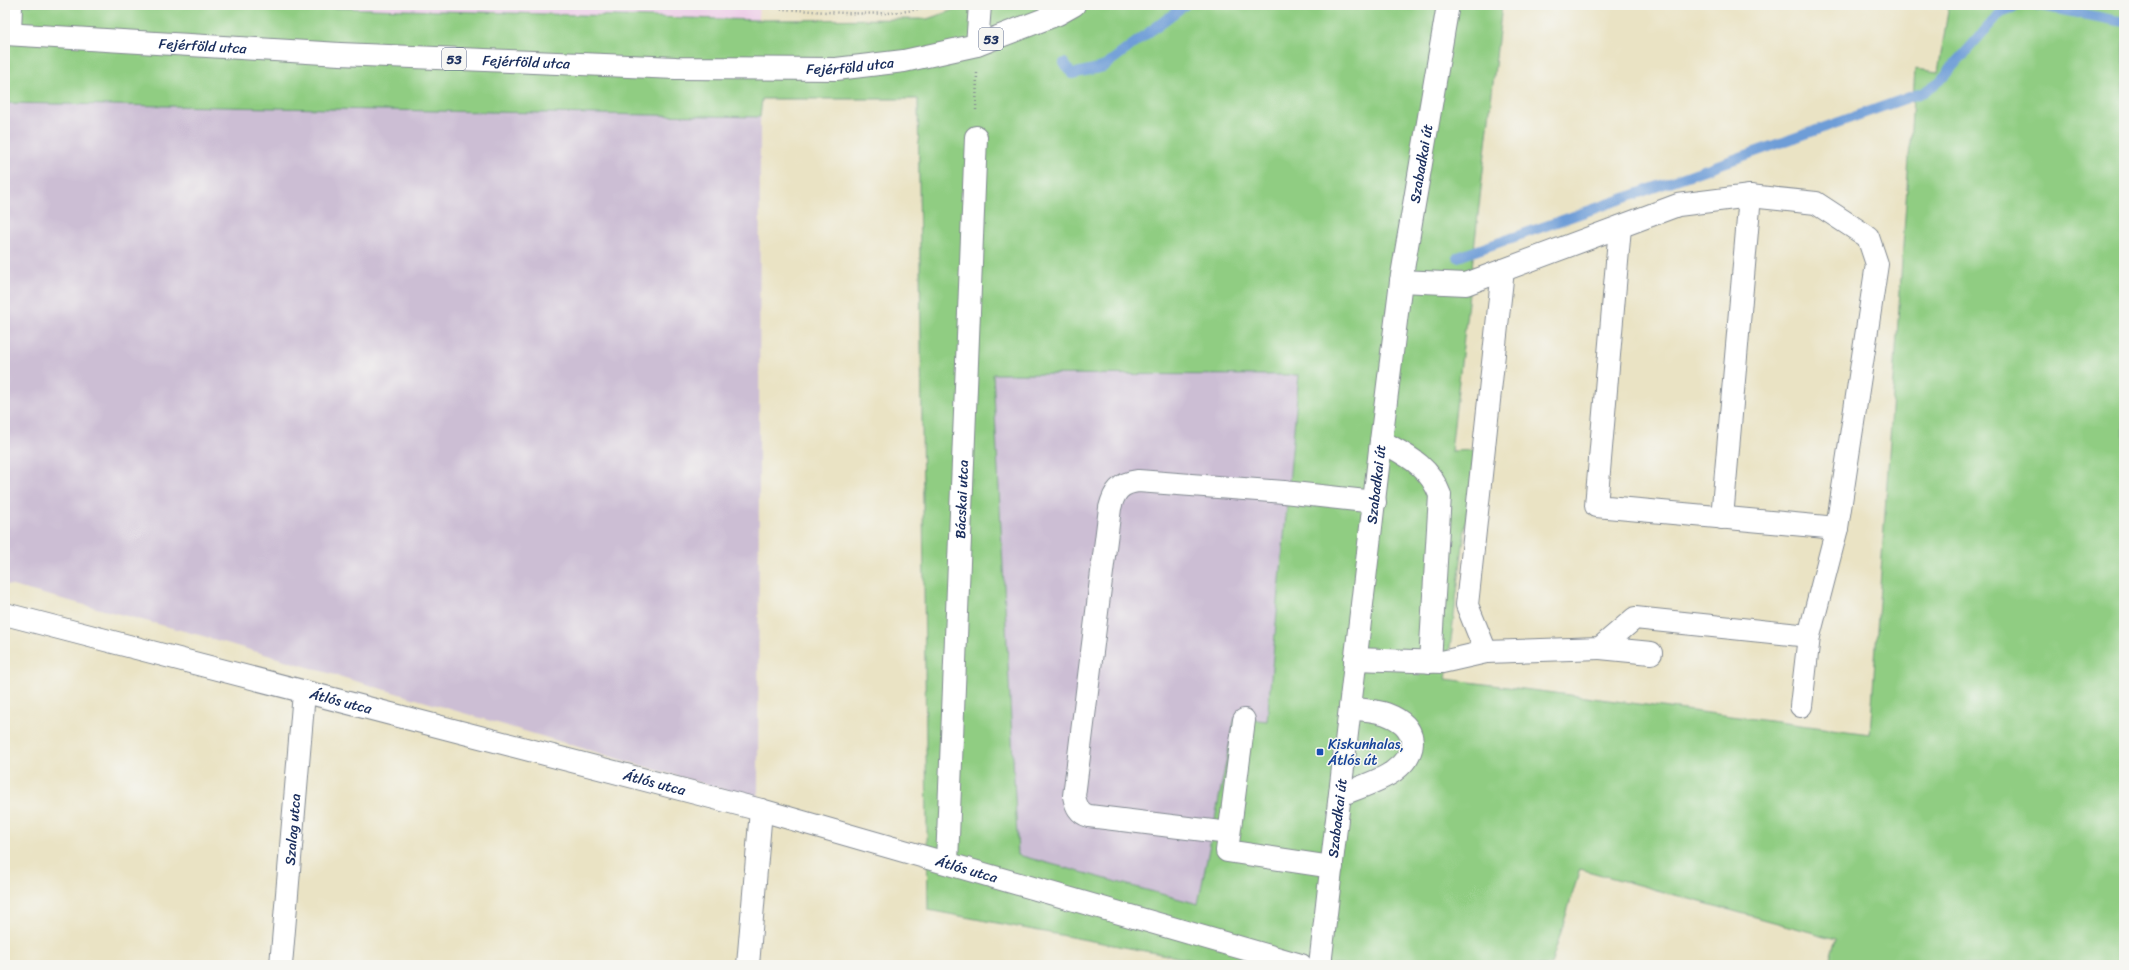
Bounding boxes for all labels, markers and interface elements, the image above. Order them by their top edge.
road number: 53 [979,28,1003,50]
street label: Fejérföld utca [158,31,248,61]
street label: Fejérföld utca [482,47,572,76]
road number: 53 [442,48,466,70]
street label: Fejérföld utca [806,50,896,82]
street label: Szabadkai út [1402,122,1440,205]
street label: Szabadkai út [1359,443,1393,525]
street label: Bácskai utca [947,459,976,539]
street label: Átlós utca [306,681,376,721]
place label: Kiskunhalas, Átlós út [1327,732,1404,773]
marker: Kiskunhalas, Átlós út [1315,747,1325,757]
street label: Átlós utca [620,762,689,803]
street label: Szabadkai út [1320,777,1354,859]
street label: Szalag utca [277,793,308,866]
street label: Átlós utca [932,848,1002,890]

